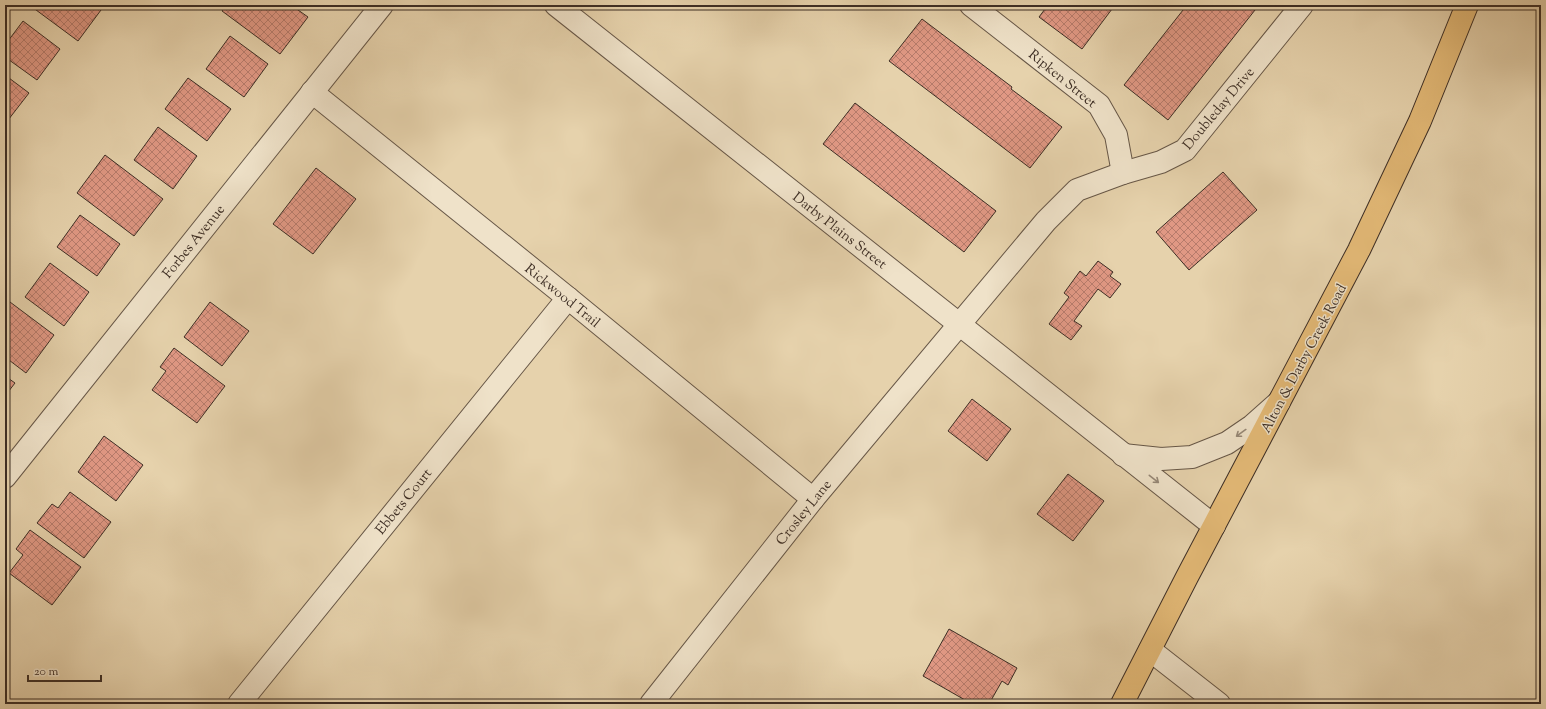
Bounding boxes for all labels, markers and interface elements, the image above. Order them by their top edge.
street label: Ripken Street [1023,46,1100,114]
street label: Doubleday Drive [1179,64,1260,155]
street label: Darby Plains Street [787,188,890,275]
street label: Forbes Avenue [159,201,231,283]
street label: Rickwood Trail [520,260,604,333]
street label: Alton & Darby Creek Road [1257,281,1353,437]
one-way arrow [1236,429,1247,437]
street label: Ebbets Court [372,465,438,540]
one-way arrow [1148,475,1159,483]
street label: Crosley Lane [772,476,837,550]
scale bar [28,657,101,683]
text: 20 m [34,663,59,681]

